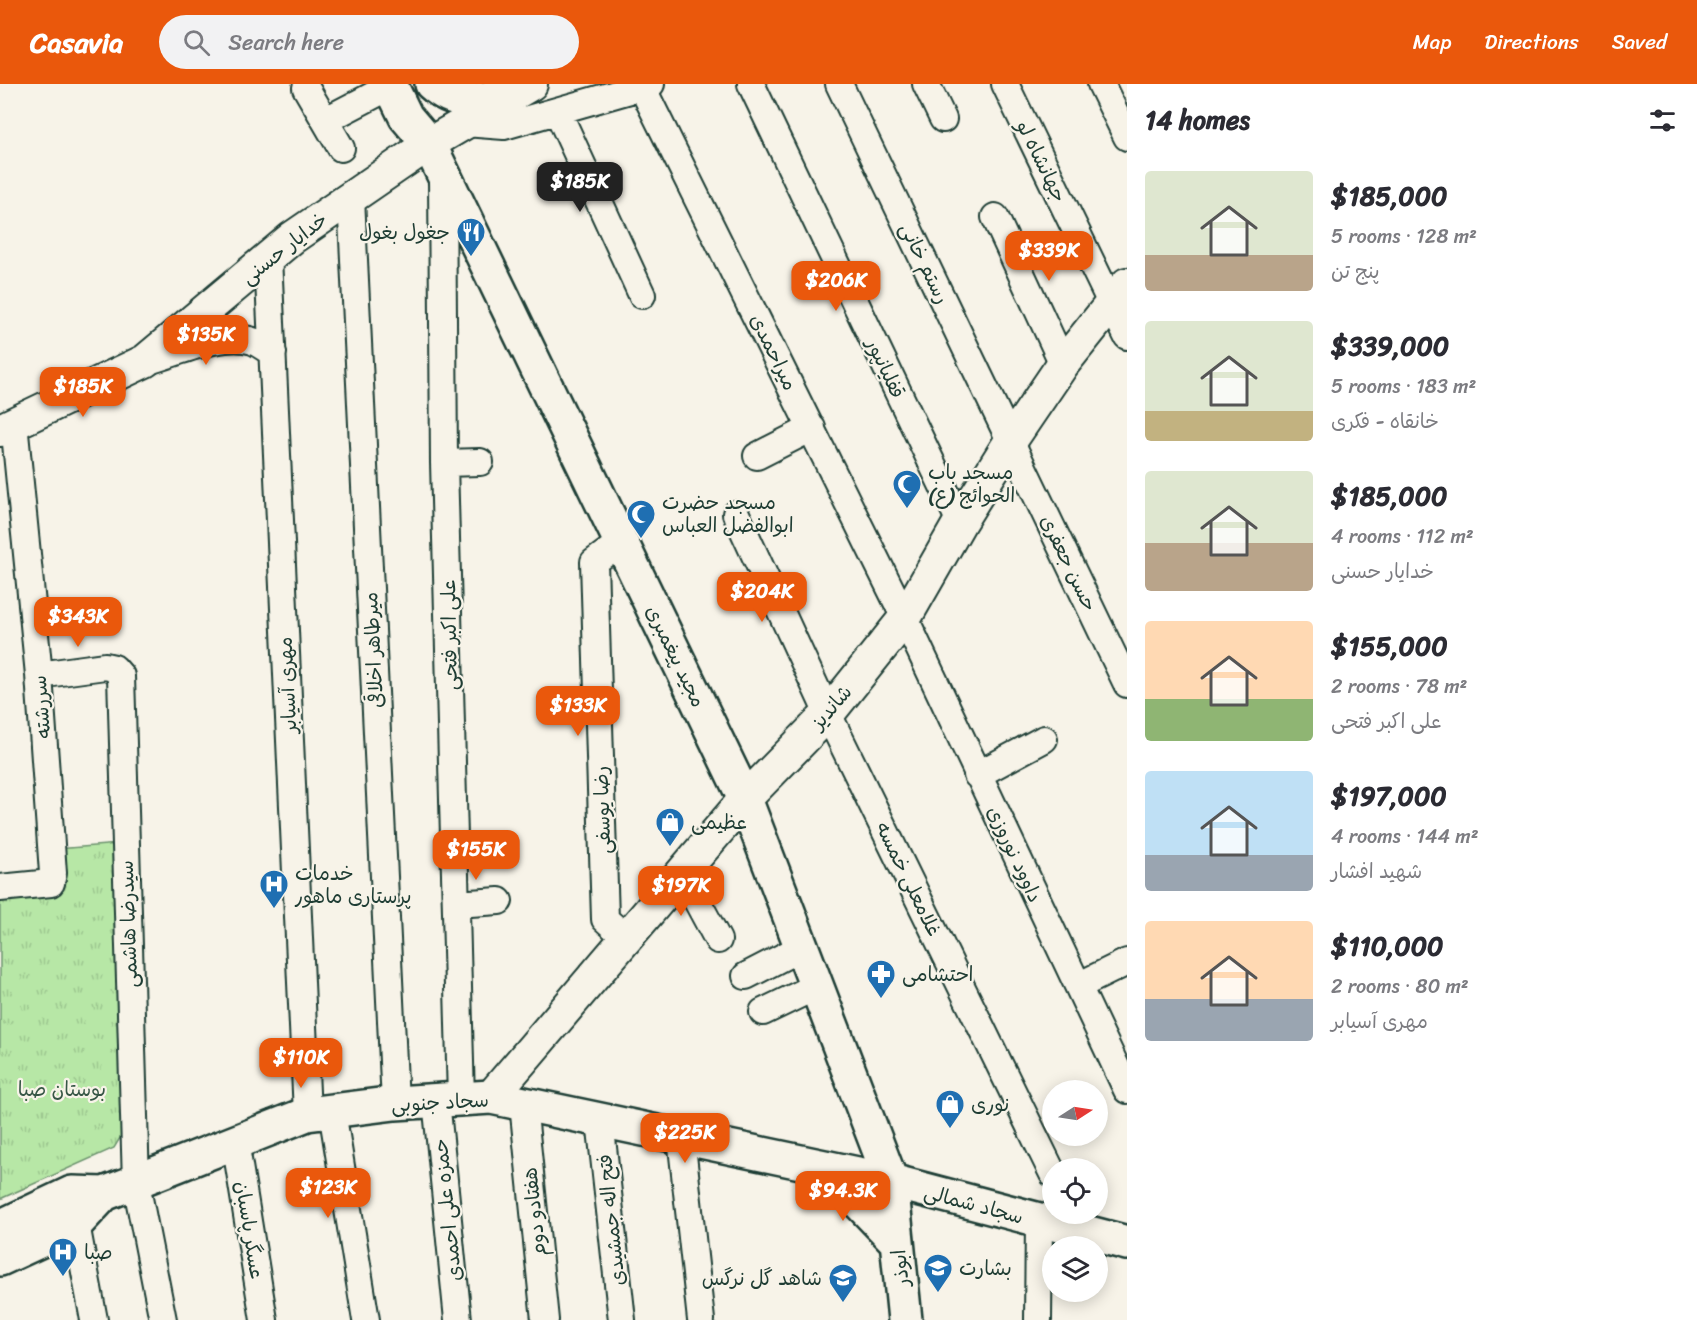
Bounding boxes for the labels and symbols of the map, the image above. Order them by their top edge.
street label: جهانشاه لو [1006,113,1077,209]
pin: $185K [538,162,622,213]
street label: خدایار حسنی [233,203,336,294]
place label: جغول بغول [359,215,450,250]
restaurant icon: جغول بغول [455,216,487,258]
street label: رستم خانی [890,216,959,310]
pin: $339K [1007,231,1091,282]
pin: $206K [794,261,878,312]
street label: میراحمدی [740,308,807,397]
pin: $135K [164,315,248,366]
street label: قفلیانپور [855,330,915,404]
pin: $185K [41,367,125,418]
place label: مسجد باب الحوائج (ع) [928,455,1015,513]
mosque icon: مسجد باب الحوائج (ع) [891,468,923,510]
place label: مسجد حضرت ابوالفضل العباس [662,485,794,543]
mosque icon: مسجد حضرت ابوالفضل العباس [625,498,657,540]
street label: حسن جعفری [1030,509,1107,618]
pin: $204K [720,572,804,623]
street label: علی اکبر فتحی [431,579,468,691]
street label: میرطاهر اخلاقی [353,591,394,709]
pin: $343K [36,597,120,648]
street label: مجید پیغمبری [636,599,716,714]
street label: مهری آسیابر [267,636,308,736]
street label: سررشته [22,674,61,740]
street label: شاندیز [800,677,861,740]
pin: $133K [536,686,620,737]
street label: رضا یوسفی [583,765,622,855]
street label: داوود نوروزی [977,800,1052,909]
place label: عظیمی [691,805,747,840]
shop icon: عظیمی [654,806,686,848]
street label: غلامعلی خمسه [866,816,951,943]
pin: $155K [434,830,518,881]
place label: خدمات پرستاری ماهور [294,856,412,914]
street label: سیدرضا هاشمی [109,860,148,988]
pin: $197K [639,866,723,917]
hospital icon: خدمات پرستاری ماهور [258,868,290,910]
place label: احتشامی [902,957,973,992]
pharmacy icon: احتشامی [865,958,897,1000]
pin: $110K [259,1038,343,1089]
park label: بوستان صبا [18,1072,106,1107]
north arrow [1042,1080,1108,1146]
street label: سجاد جنوبی [390,1082,490,1123]
place label: نوری [971,1087,1009,1122]
shop icon: نوری [934,1088,966,1130]
pin: $225K [643,1113,727,1164]
street label: حمزه علی احمدی [423,1137,472,1283]
street label: فتح اله جمشیدی [587,1152,636,1288]
street label: هفتادو دوم [512,1166,557,1258]
pin: $123K [286,1168,370,1219]
pin: $94.3K [794,1171,892,1222]
street label: سجاد شمالی [920,1174,1028,1235]
street label: عسگر پاسبان [224,1178,275,1282]
place label: صبا [84,1235,113,1270]
hospital icon: صبا [47,1236,79,1278]
street label: ابوذر [881,1248,920,1290]
place label: بشارت [959,1251,1012,1286]
school or university icon: بشارت [922,1252,954,1294]
place label: شاهد گل نرگس [702,1261,822,1296]
school or university icon: شاهد گل نرگس [827,1262,859,1304]

